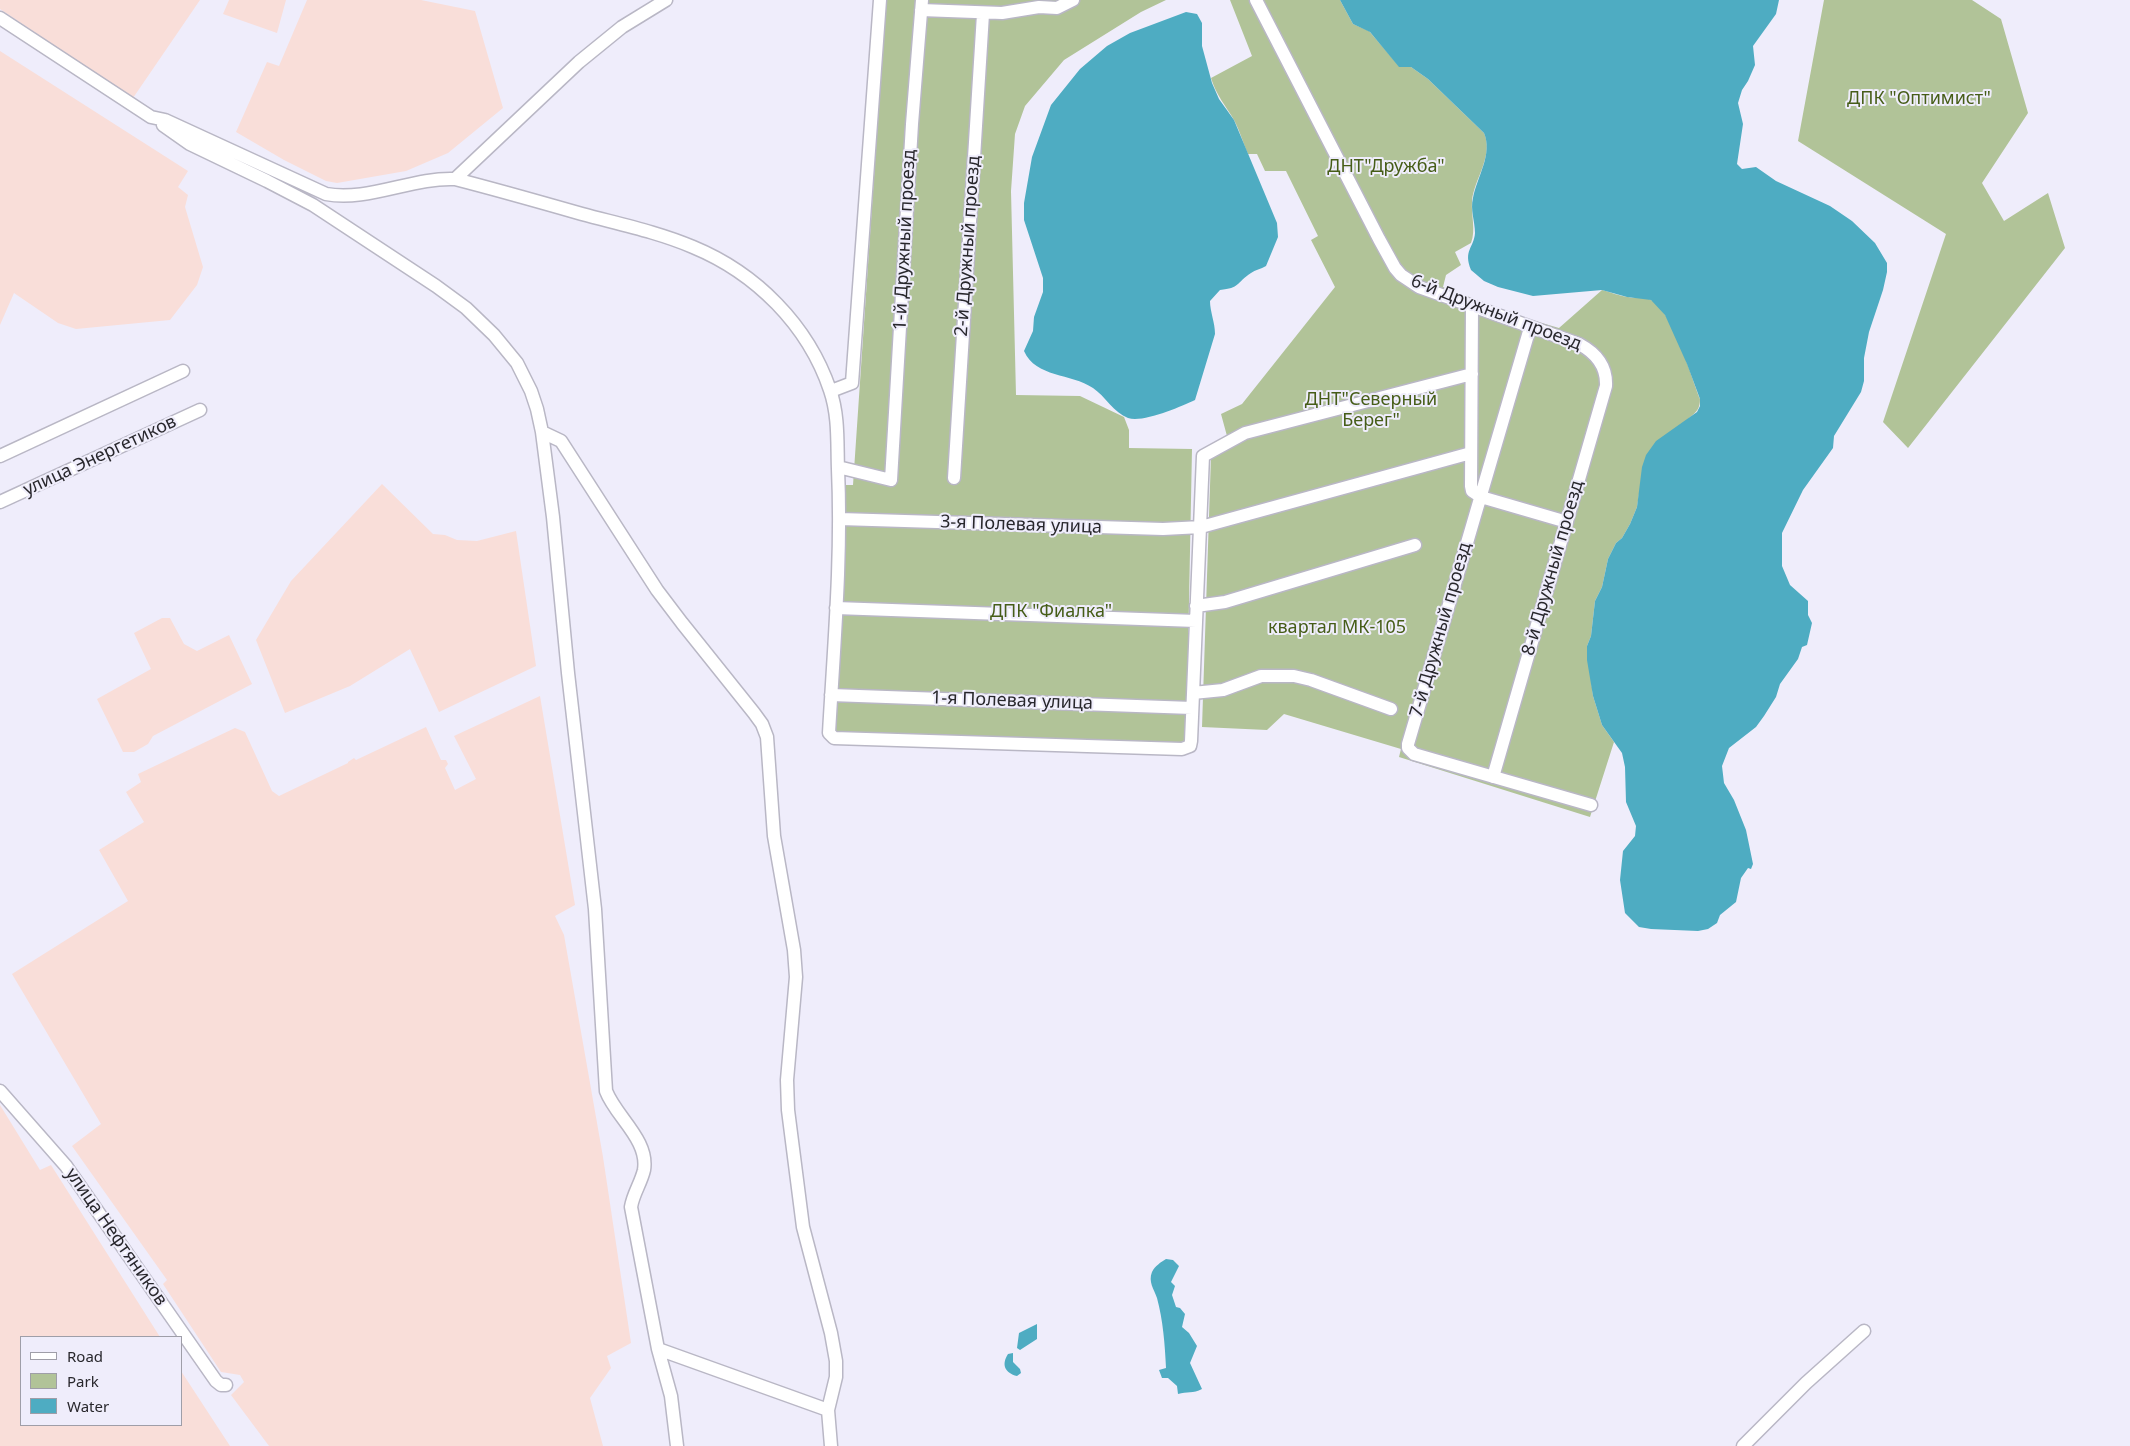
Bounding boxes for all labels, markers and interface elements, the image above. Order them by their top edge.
park label: ДПК "Оптимист" [1847,88,1991,110]
street label: 1-й Дружный проезд [889,149,921,331]
street label: 2-й Дружный проезд [951,155,985,337]
park label: ДНТ"Дружба" [1327,156,1445,178]
street label: 6-й Дружный проезд [1408,270,1584,356]
park label: ДНТ"Северный Берег" [1305,389,1437,432]
street label: улица Энергетиков [20,411,180,501]
street label: 8-й Дружный проезд [1518,478,1588,658]
street label: 3-я Полевая улица [940,511,1102,539]
street label: 7-й Дружный проезд [1406,540,1476,720]
park label: ДПК "Фиалка" [990,601,1112,623]
park label: квартал МК-105 [1268,617,1406,639]
street label: 1-я Полевая улица [931,687,1093,715]
street label: улица Нефтяников [60,1164,172,1310]
legend [20,1336,182,1426]
text: Road [67,1346,103,1366]
text: Park [67,1371,99,1391]
text: Water [67,1396,109,1416]

